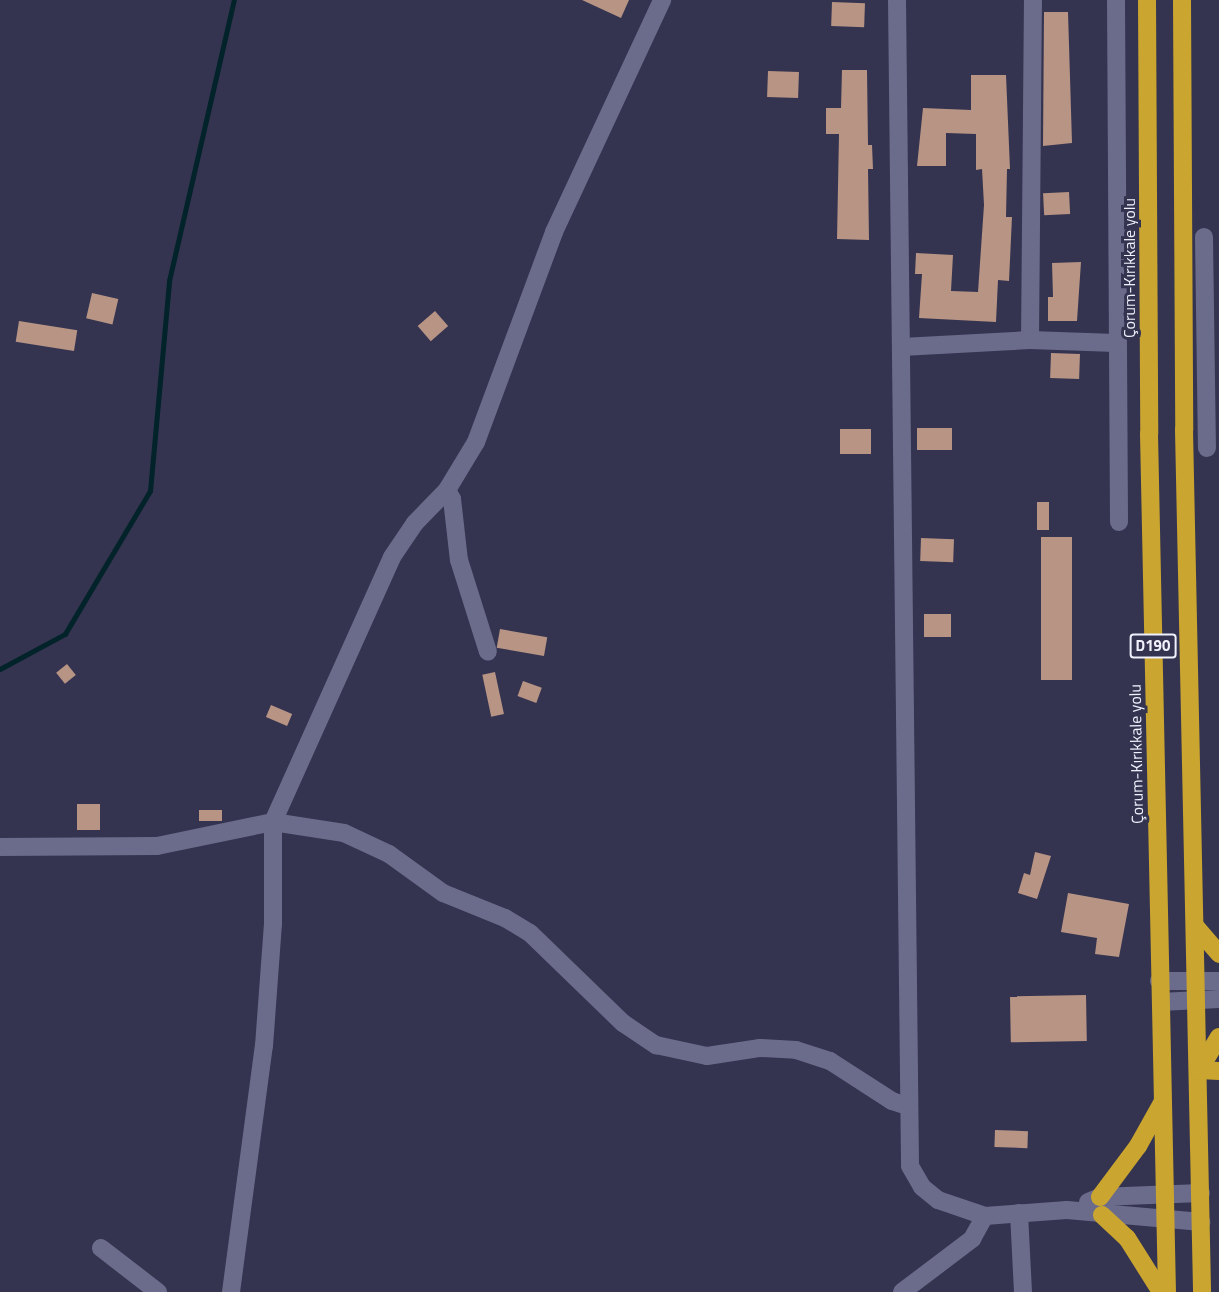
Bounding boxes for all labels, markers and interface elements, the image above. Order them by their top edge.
street label: Çorum-Kırıkkale yolu [1119,198,1139,338]
road number: D190 [1129,634,1177,658]
street label: Çorum-Kırıkkale yolu [1125,684,1147,824]

